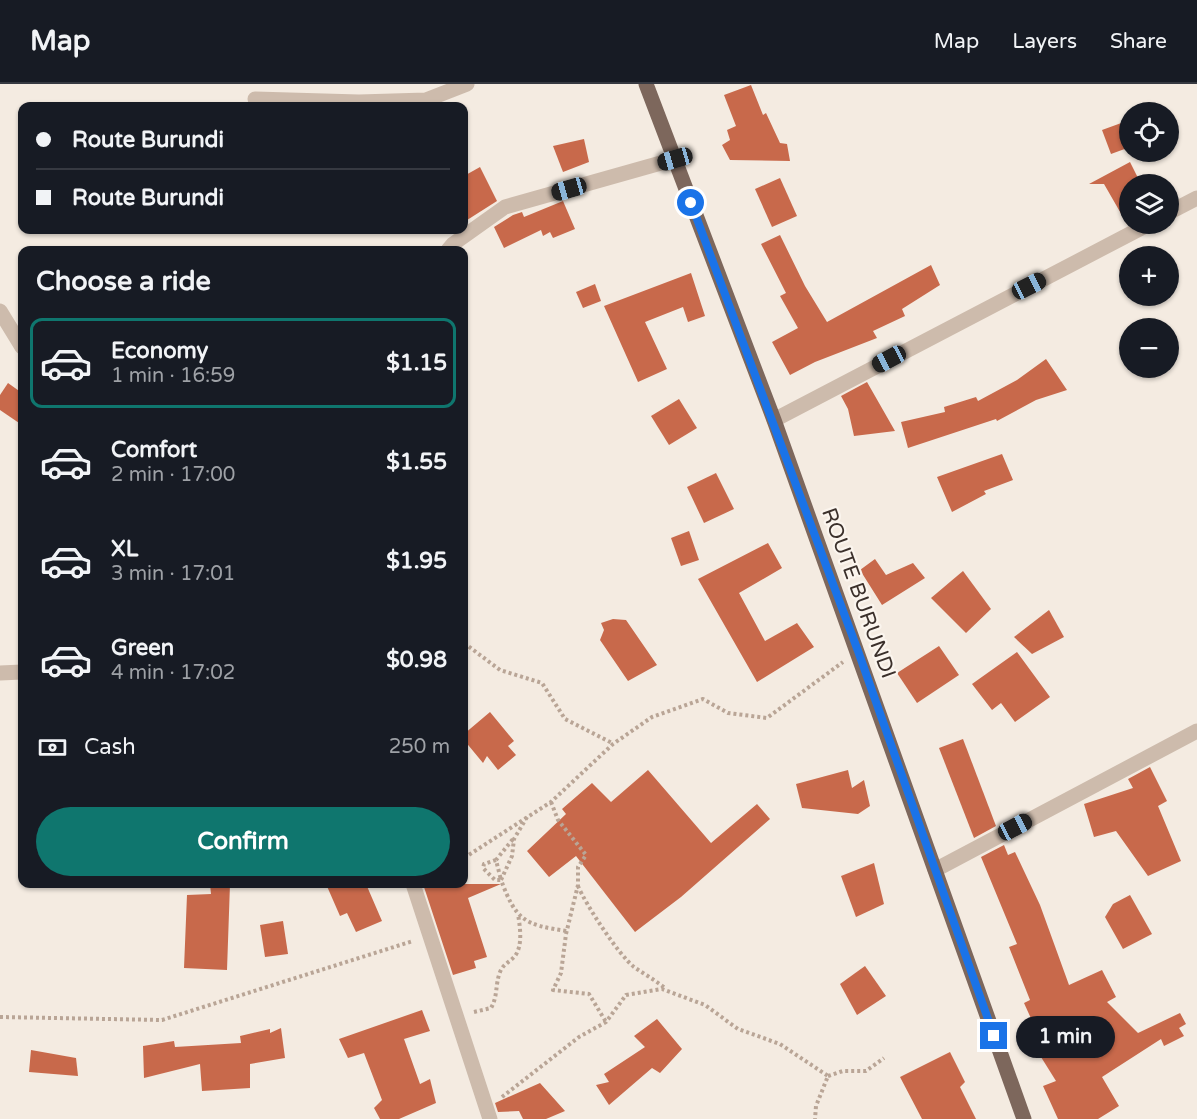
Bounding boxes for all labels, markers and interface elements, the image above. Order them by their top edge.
text: Map [30,24,90,58]
text: Map [934,29,979,54]
text: Layers [1012,29,1077,54]
text: Share [1110,29,1167,54]
map controls [1119,102,1179,378]
button: locate [1119,102,1179,162]
text: Route Burundi [72,127,224,153]
car [655,145,695,173]
button: layers [1119,174,1179,234]
car [549,175,589,203]
text: Route Burundi [72,185,224,211]
route start [677,189,704,216]
button: + [1119,246,1179,306]
text: Choose a ride [36,265,211,298]
car [1009,270,1049,302]
button: − [1119,318,1179,378]
icon: car [39,336,93,390]
text: Economy [111,338,208,364]
car [869,343,909,375]
text: $1.15 [386,350,447,376]
text: 1 min · 16:59 [111,364,235,388]
icon: car [39,435,93,489]
text: Comfort [111,437,197,463]
text: $1.55 [386,449,447,475]
text: 2 min · 17:00 [111,463,235,487]
street label: ROUTE BURUNDI [816,505,901,682]
icon: car [39,534,93,588]
text: XL [111,536,138,562]
text: $1.95 [386,548,447,574]
text: 3 min · 17:01 [111,562,235,586]
icon: car [39,633,93,687]
text: Green [111,635,174,661]
text: $0.98 [386,647,447,673]
text: 4 min · 17:02 [111,661,235,685]
icon: cash [36,731,69,764]
text: Cash [84,734,136,760]
text: 250 m [389,735,450,759]
button: Confirm [36,807,450,876]
car [995,811,1035,843]
callout: 1 min [1015,1015,1114,1057]
route end [980,1022,1007,1049]
text: 1 min [1039,1025,1092,1049]

